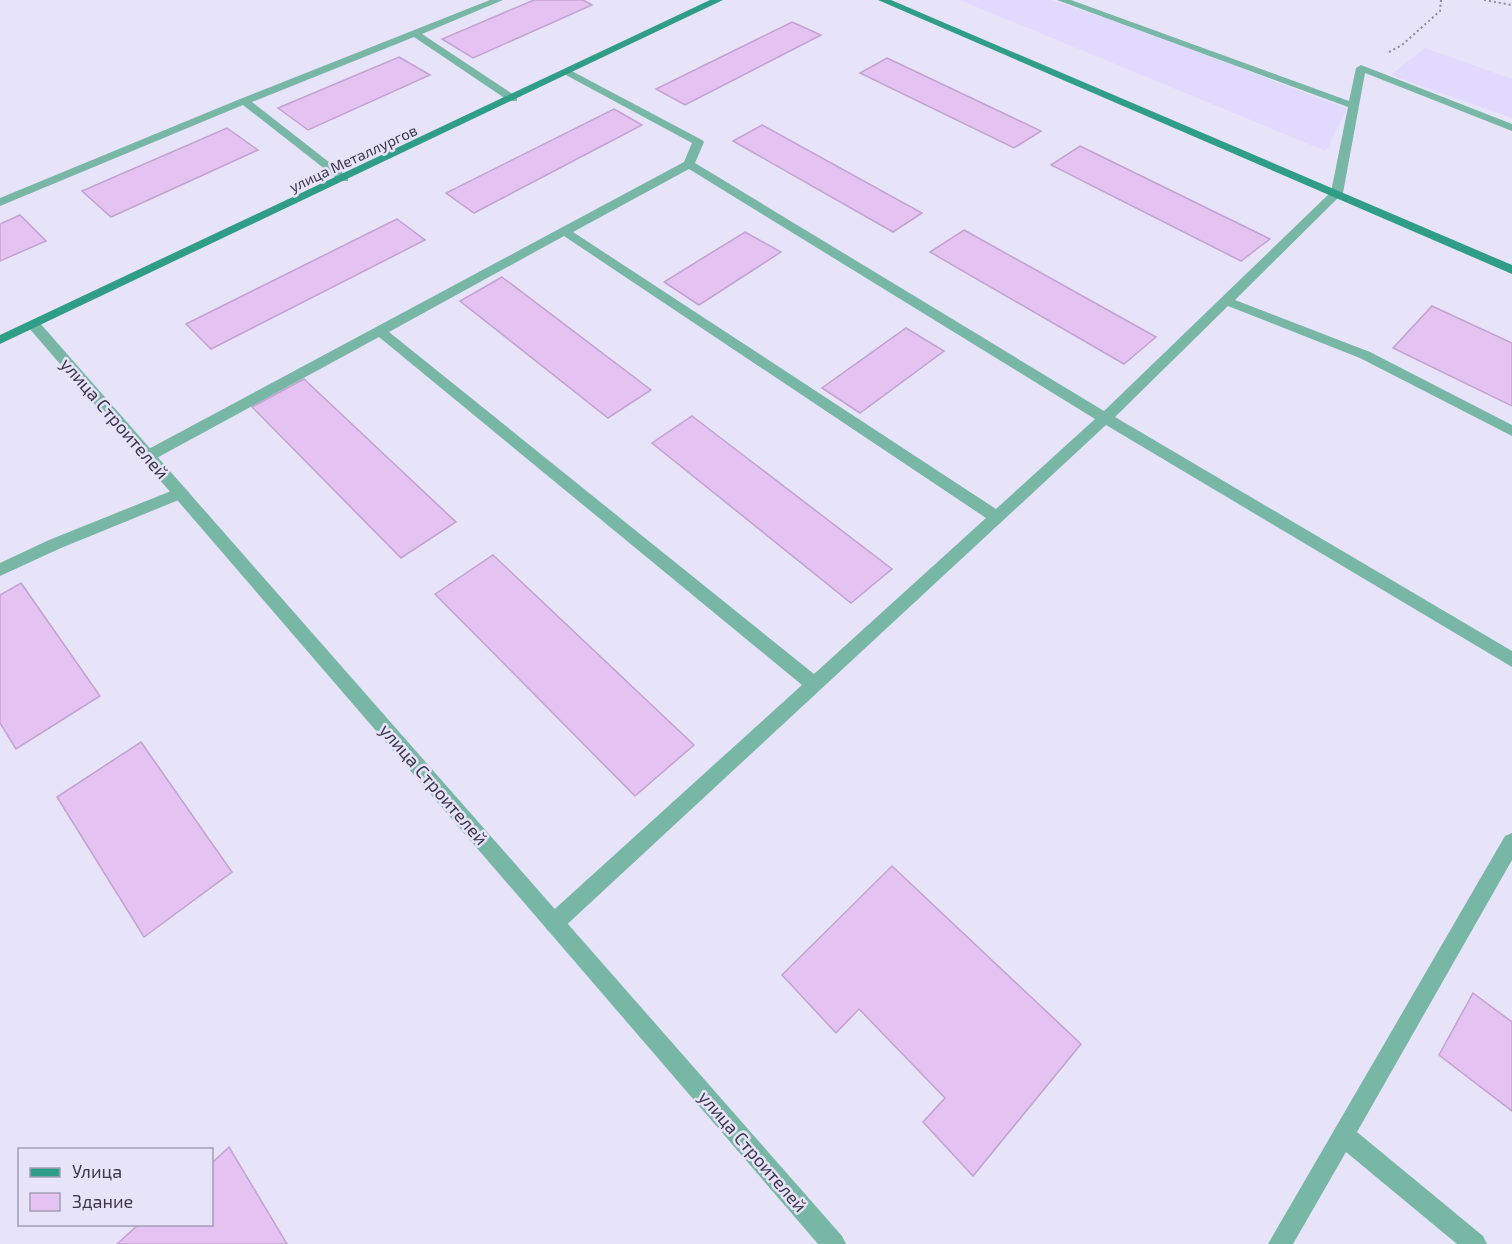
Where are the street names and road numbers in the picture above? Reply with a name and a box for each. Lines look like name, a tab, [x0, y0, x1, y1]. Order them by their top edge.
street label: улица Металлургов	[286, 120, 420, 196]
street label: улица Строителей	[56, 353, 174, 483]
street label: улица Строителей	[375, 719, 493, 849]
street label: улица Строителей	[694, 1086, 812, 1216]

